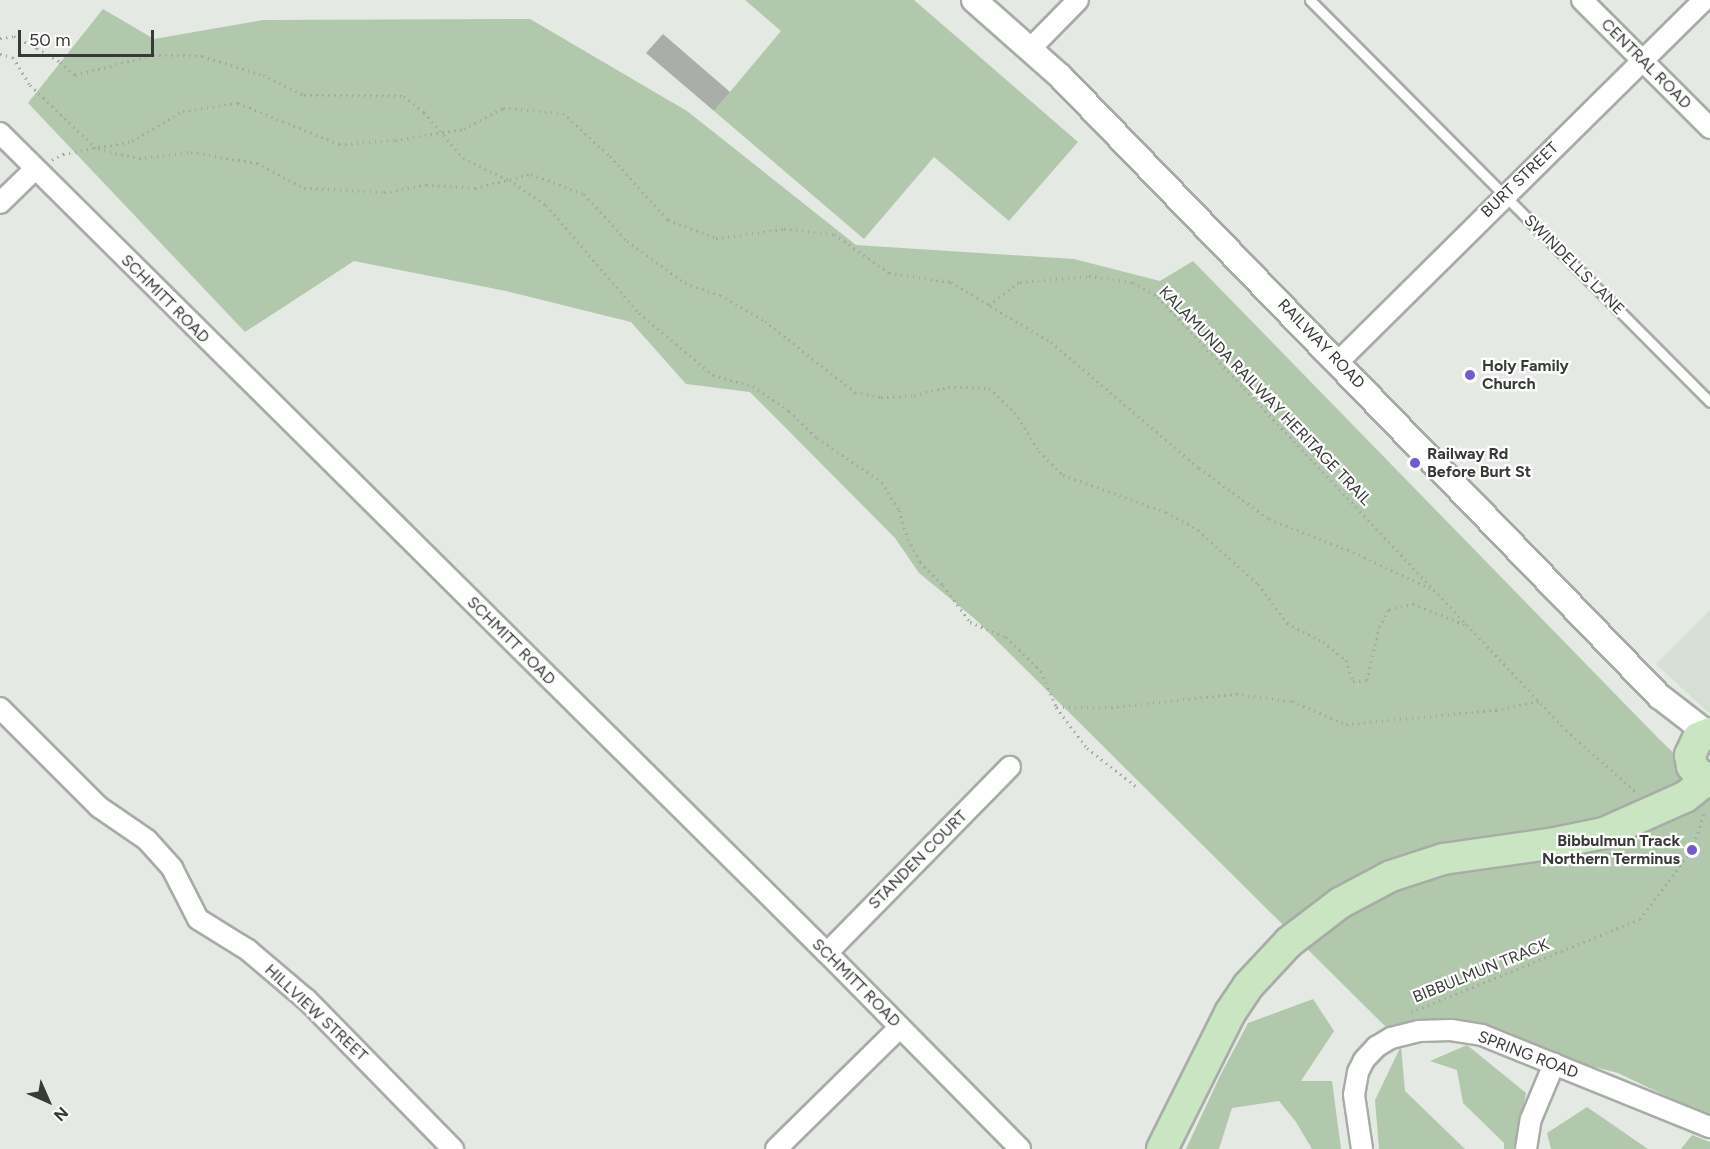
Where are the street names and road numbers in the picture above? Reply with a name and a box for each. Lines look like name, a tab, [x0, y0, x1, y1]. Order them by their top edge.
street label: CENTRAL ROAD	[1597, 15, 1695, 113]
street label: BURT STREET	[1477, 138, 1563, 222]
street label: SWINDELLS LANE	[1520, 211, 1628, 319]
street label: SCHMITT ROAD	[117, 251, 213, 347]
street label: KALAMUNDA RAILWAY HERITAGE TRAIL	[1155, 282, 1375, 510]
street label: RAILWAY ROAD	[1273, 295, 1369, 393]
street label: SCHMITT ROAD	[463, 593, 559, 689]
street label: STANDEN COURT	[865, 807, 971, 913]
street label: SCHMITT ROAD	[808, 935, 904, 1031]
street label: BIBBULMUN TRACK	[1410, 935, 1552, 1007]
street label: HILLVIEW STREET	[261, 960, 371, 1066]
street label: SPRING ROAD	[1475, 1027, 1581, 1083]

